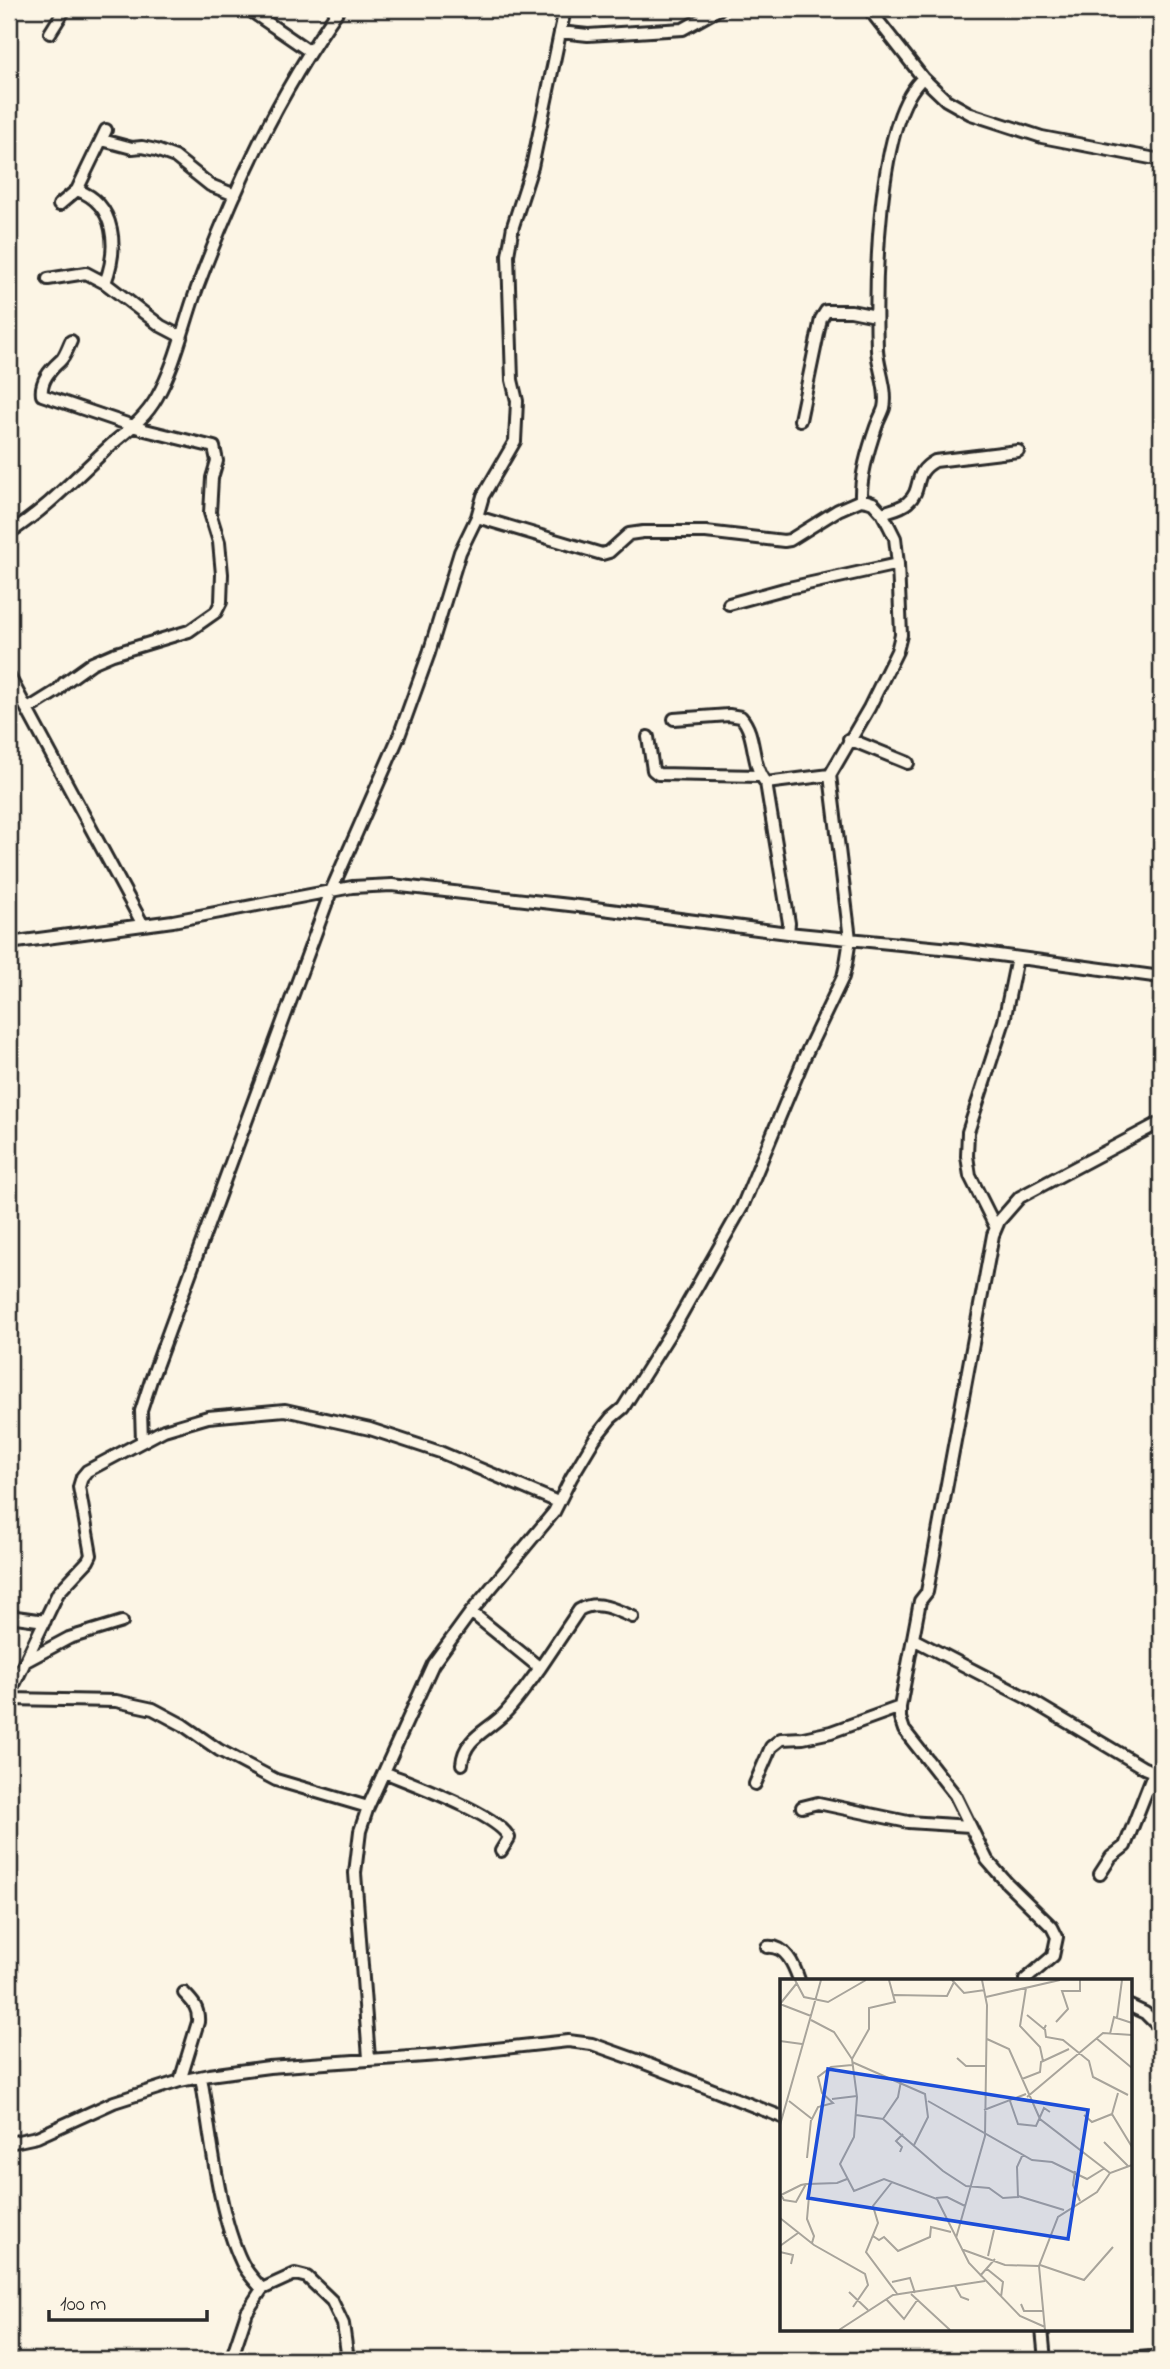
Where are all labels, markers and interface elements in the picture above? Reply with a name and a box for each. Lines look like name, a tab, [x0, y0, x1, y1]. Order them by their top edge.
inset map	[780, 1979, 1132, 2330]
scale bar	[49, 2278, 206, 2322]
text: 100 m	[60, 2290, 106, 2320]

